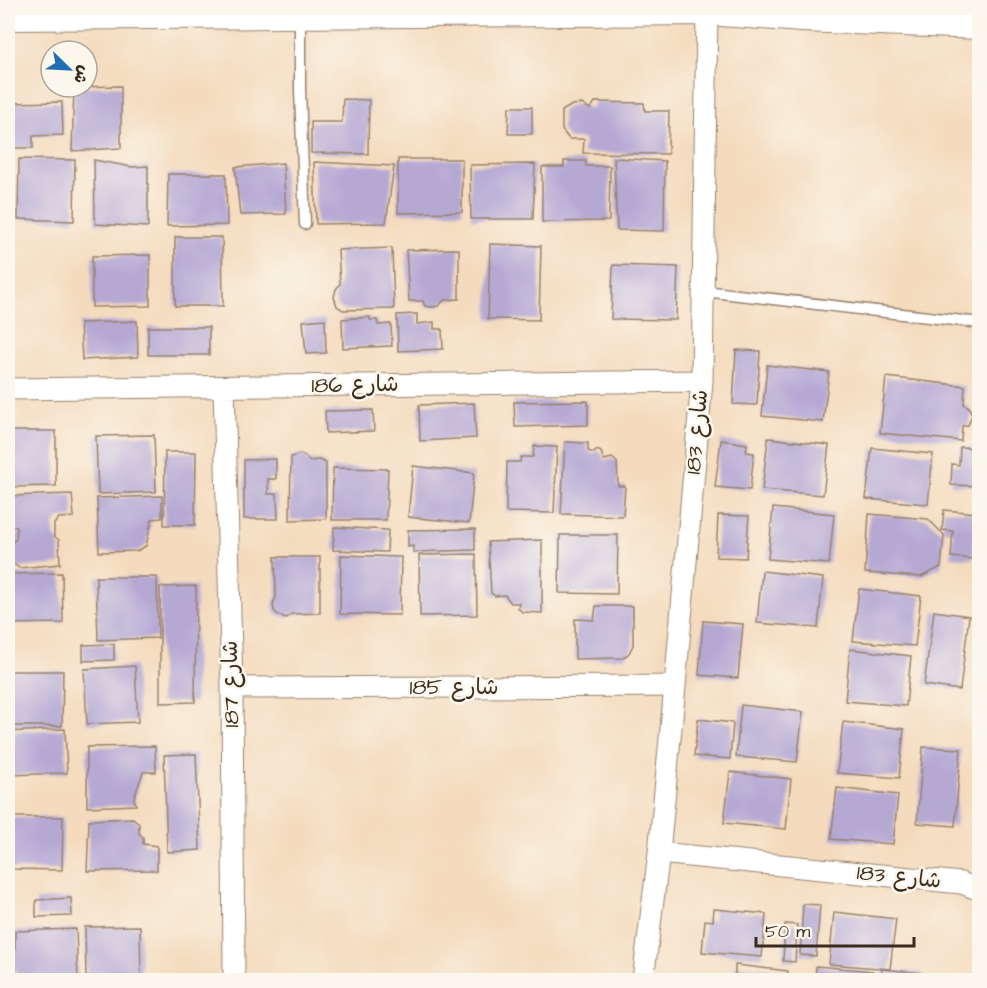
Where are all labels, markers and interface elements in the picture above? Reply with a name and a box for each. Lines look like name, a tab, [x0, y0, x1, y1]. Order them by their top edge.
north arrow	[39, 39, 99, 99]
text: ش	[68, 62, 95, 87]
street label: شارع 186	[311, 369, 399, 401]
street label: شارع 183	[678, 388, 716, 476]
street label: شارع 187	[215, 640, 247, 728]
street label: شارع 185	[409, 672, 499, 703]
street label: شارع 183	[855, 857, 943, 897]
scale bar	[756, 910, 914, 948]
text: 50 m	[765, 919, 810, 944]

